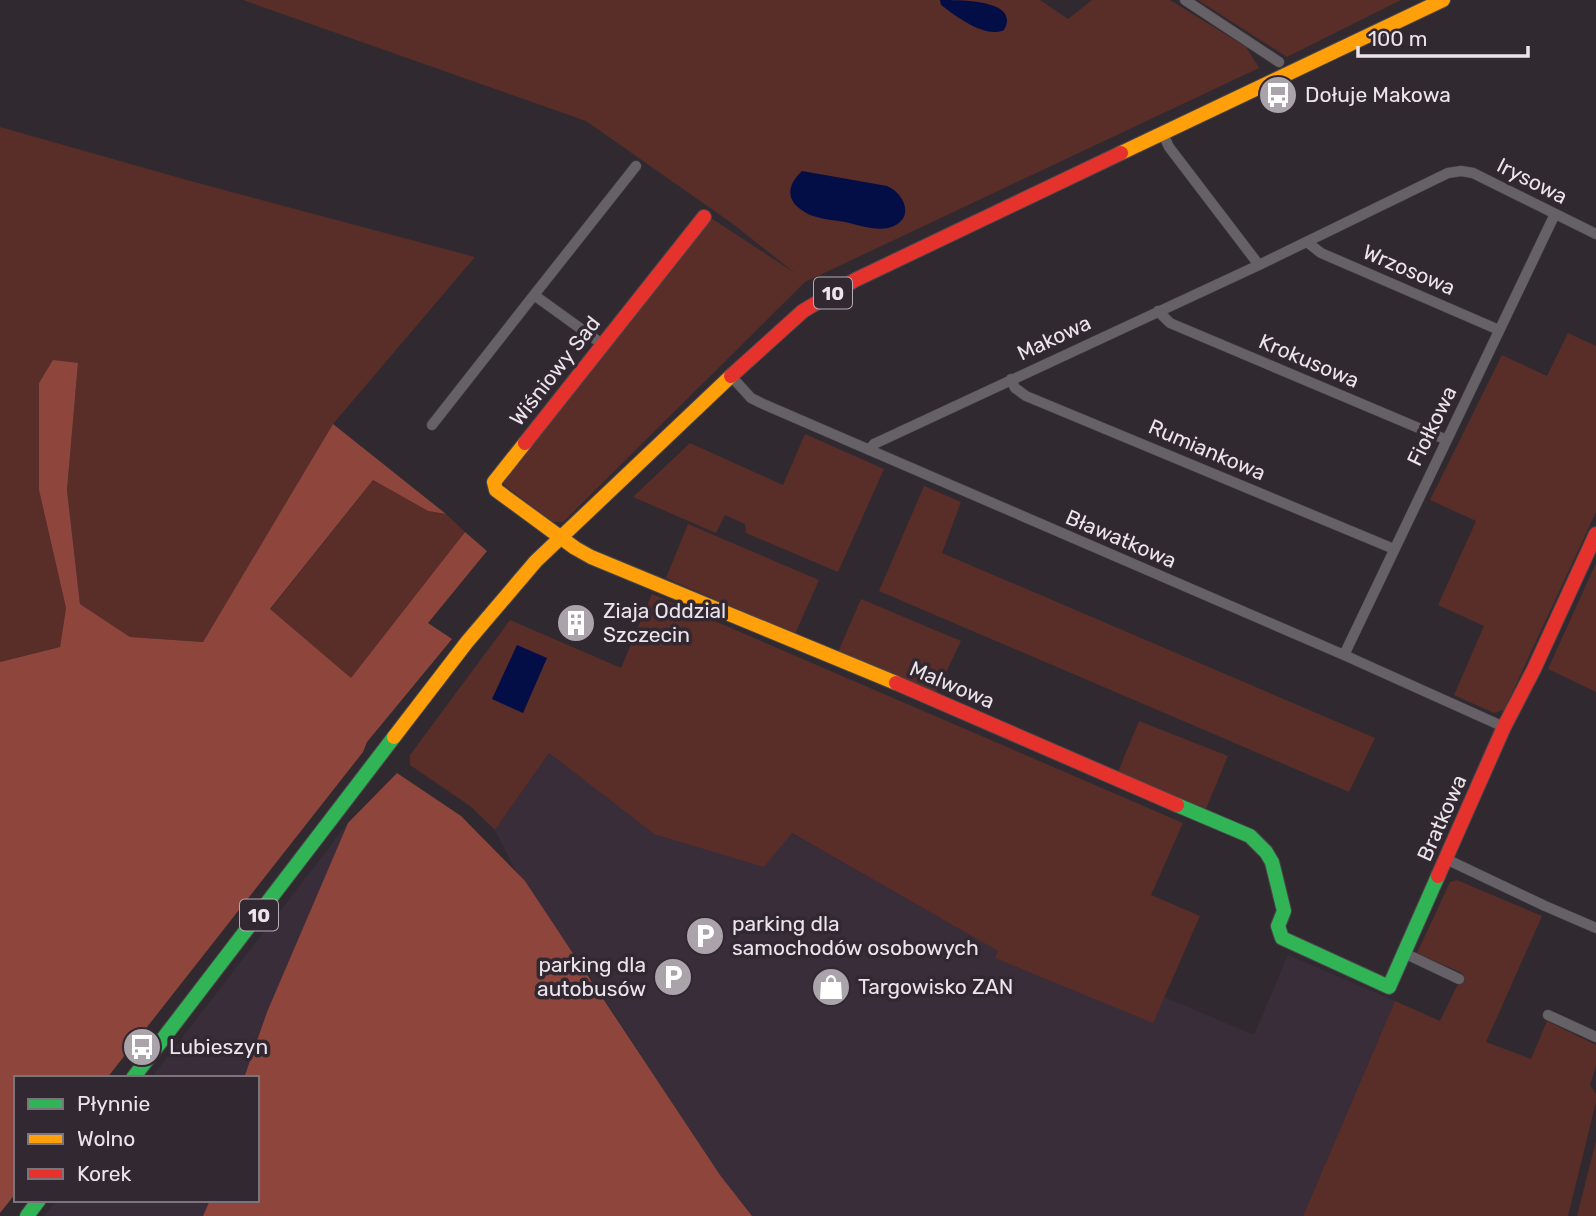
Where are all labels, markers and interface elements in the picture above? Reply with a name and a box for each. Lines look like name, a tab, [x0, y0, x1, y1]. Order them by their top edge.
scale bar	[1358, 14, 1528, 58]
text: 100 m	[1368, 26, 1427, 51]
bus stop icon: Dołuje Makowa	[1257, 74, 1299, 116]
place label: Dołuje Makowa	[1305, 82, 1451, 107]
street label: Irysowa	[1493, 152, 1572, 209]
street label: Wrzosowa	[1359, 239, 1459, 300]
road number: 10	[814, 278, 852, 308]
street label: Makowa	[1013, 310, 1095, 365]
street label: Wiśniowy Sad	[504, 311, 605, 431]
street label: Krokusowa	[1255, 328, 1363, 393]
street label: Fiołkowa	[1402, 382, 1462, 470]
street label: Rumiankowa	[1145, 414, 1269, 485]
street label: Bławatkowa	[1062, 504, 1180, 573]
place label: Ziaja Oddzial Szczecin	[603, 598, 726, 647]
building icon: Ziaja Oddzial Szczecin	[555, 602, 597, 644]
street label: Malwowa	[906, 655, 998, 714]
street label: Bratkowa	[1411, 771, 1472, 865]
road number: 10	[240, 900, 278, 931]
place label: parking dla samochodów osobowych	[732, 911, 979, 960]
parking icon: parking dla samochodów osobowych	[684, 915, 726, 957]
place label: parking dla autobusów	[537, 952, 646, 1001]
parking icon: parking dla autobusów	[652, 956, 694, 998]
shop icon: Targowisko ZAN	[810, 966, 852, 1008]
place label: Targowisko ZAN	[858, 974, 1013, 999]
bus stop icon: Lubieszyn	[121, 1026, 163, 1068]
place label: Lubieszyn	[169, 1034, 268, 1059]
legend	[14, 1076, 259, 1202]
text: Płynnie	[77, 1091, 150, 1116]
text: Wolno	[77, 1126, 135, 1151]
text: Korek	[77, 1161, 132, 1186]

